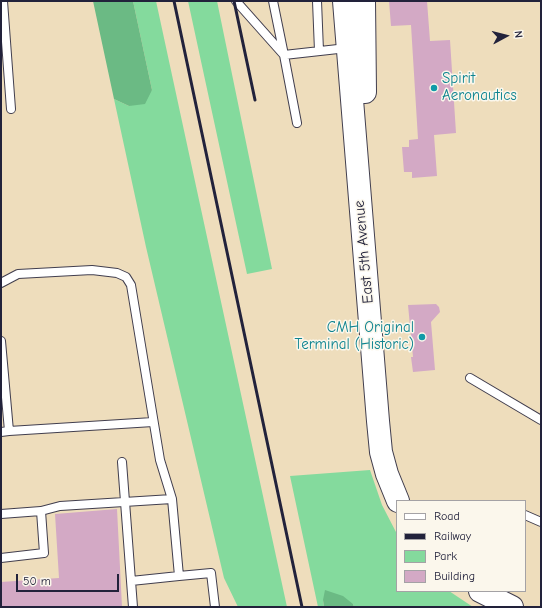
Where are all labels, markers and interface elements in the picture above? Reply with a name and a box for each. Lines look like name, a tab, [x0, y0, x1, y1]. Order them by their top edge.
north arrow	[486, 16, 526, 56]
text: N	[512, 30, 525, 39]
place label: Spirit Aeronautics	[442, 70, 517, 105]
marker: Spirit Aeronautics	[429, 83, 439, 93]
street label: East 5th Avenue	[351, 200, 377, 304]
place label: CMH Original Terminal (Historic)	[295, 319, 414, 354]
marker: CMH Original Terminal (Historic)	[417, 332, 427, 342]
legend	[396, 500, 526, 592]
text: Road	[434, 509, 460, 523]
text: Railway	[434, 529, 471, 543]
text: Park	[434, 549, 457, 563]
scale bar	[18, 566, 121, 592]
text: Building	[434, 569, 475, 583]
text: 50 m	[23, 574, 51, 588]

